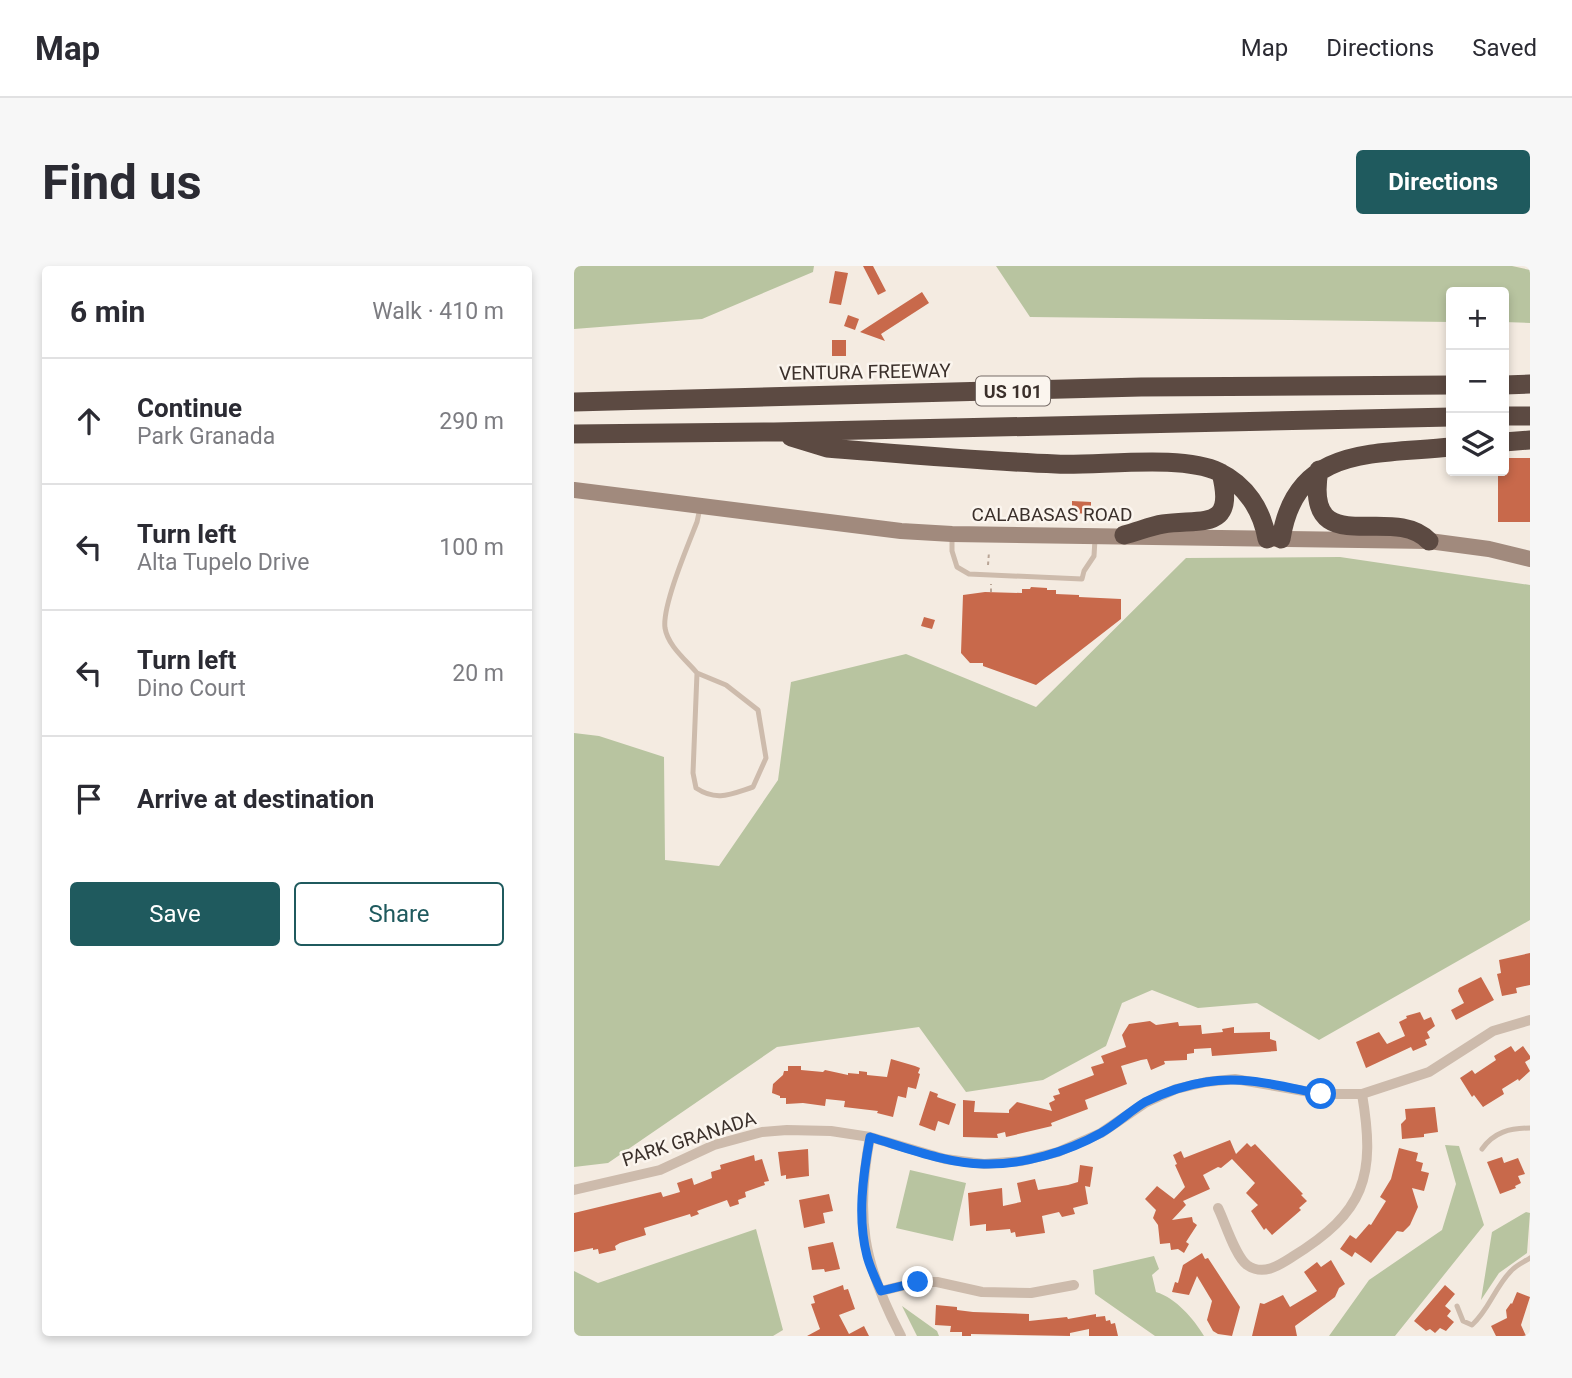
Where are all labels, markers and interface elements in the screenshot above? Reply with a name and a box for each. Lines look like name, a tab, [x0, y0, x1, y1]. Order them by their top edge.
text: Map	[35, 29, 100, 68]
text: Map	[1241, 34, 1288, 62]
text: Directions	[1326, 34, 1434, 62]
text: Saved	[1472, 34, 1537, 62]
button: Directions	[1356, 150, 1530, 214]
text: Find us	[42, 154, 202, 211]
map controls	[1446, 287, 1509, 476]
button: +	[1446, 287, 1509, 350]
text: 6 min	[70, 294, 145, 329]
text: Walk · 410 m	[372, 298, 504, 325]
button: −	[1446, 350, 1509, 413]
street label: VENTURA FREEWAY	[779, 359, 952, 385]
road number: US 101	[976, 376, 1050, 406]
text: Continue	[137, 393, 242, 423]
icon: ahead	[70, 402, 108, 440]
text: 290 m	[439, 408, 504, 435]
button: layers	[1446, 413, 1509, 476]
text: Park Granada	[137, 423, 275, 450]
street label: CALABASAS ROAD	[972, 503, 1132, 526]
text: Turn left	[137, 519, 236, 549]
icon: left	[70, 528, 108, 566]
text: 100 m	[439, 534, 504, 561]
text: Alta Tupelo Drive	[137, 549, 309, 576]
text: Turn left	[137, 645, 236, 675]
icon: left	[70, 654, 108, 692]
text: 20 m	[452, 660, 504, 687]
text: Dino Court	[137, 675, 246, 702]
icon: arrive	[70, 780, 108, 818]
text: Arrive at destination	[137, 784, 374, 814]
button: Save	[70, 882, 280, 946]
button: Share	[294, 882, 504, 946]
route start	[1305, 1078, 1336, 1109]
street label: PARK GRANADA	[619, 1106, 759, 1171]
route end	[902, 1266, 933, 1297]

